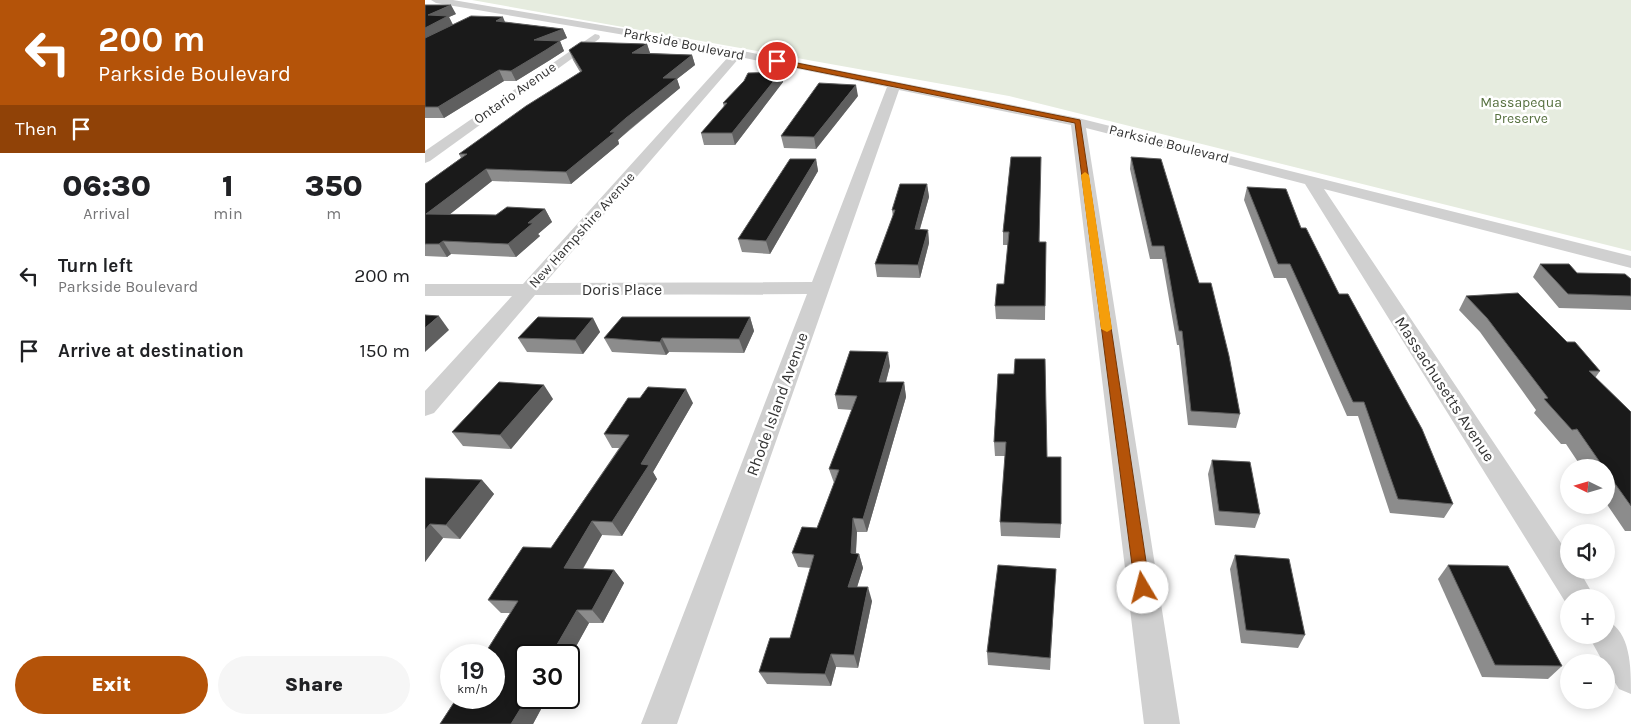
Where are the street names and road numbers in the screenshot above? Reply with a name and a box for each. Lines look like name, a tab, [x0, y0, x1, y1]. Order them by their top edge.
street label: Parkside Boulevard	[622, 24, 746, 64]
street label: Ontario Avenue	[470, 58, 560, 128]
street label: Parkside Boulevard	[1107, 121, 1231, 167]
street label: New Hampshire Avenue	[525, 168, 639, 292]
street label: Doris Place	[582, 280, 662, 299]
street label: Massachusetts Avenue	[1391, 313, 1499, 465]
street label: Rhode Island Avenue	[742, 330, 812, 478]

